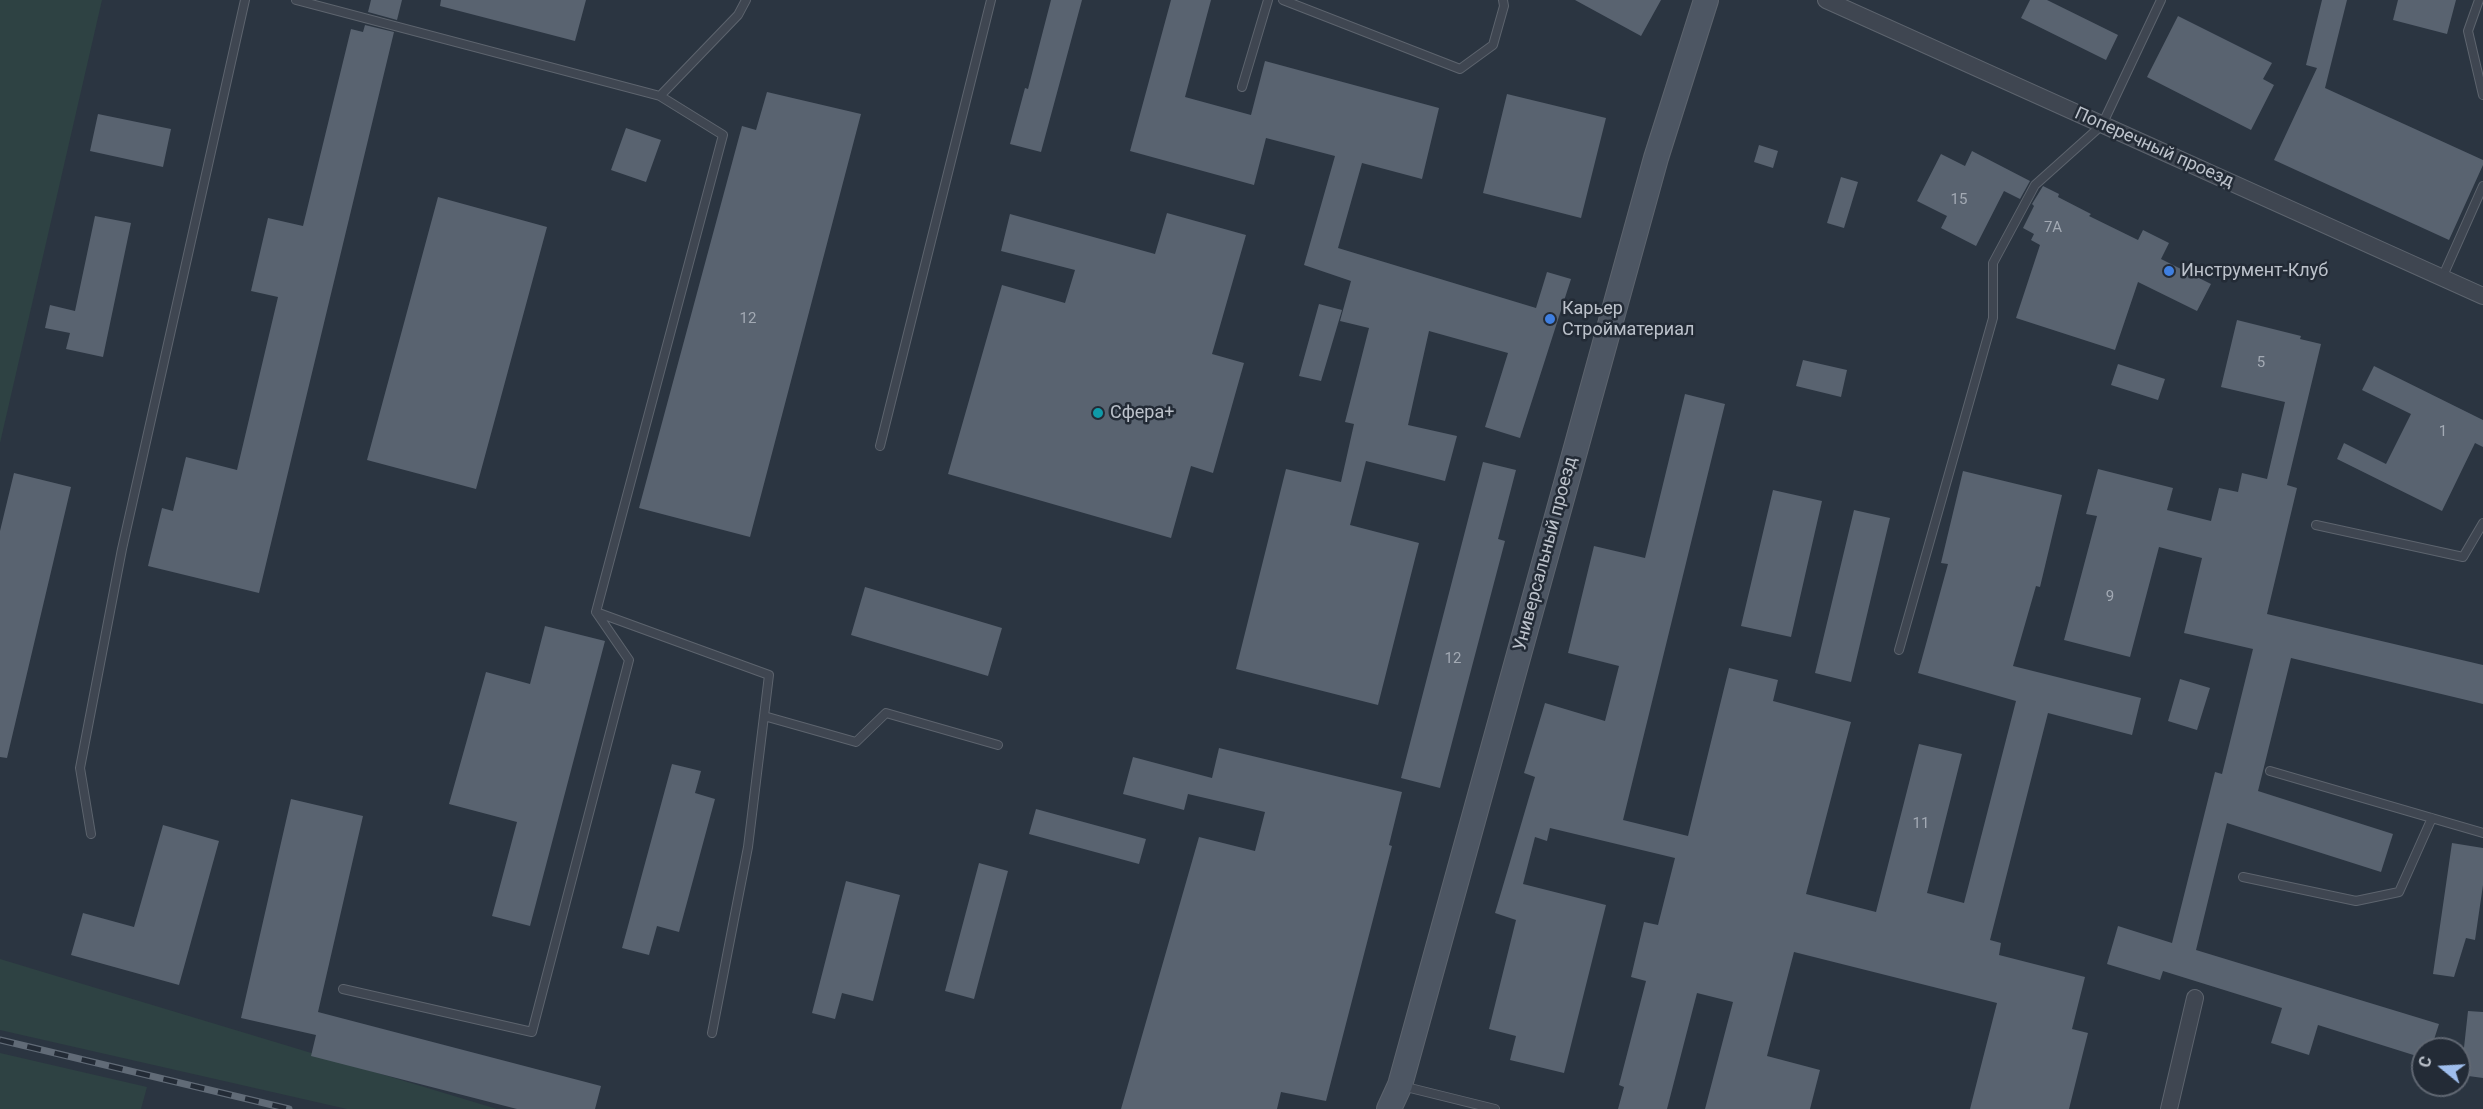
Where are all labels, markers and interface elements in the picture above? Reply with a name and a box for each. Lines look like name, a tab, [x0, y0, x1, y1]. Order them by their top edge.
street label: Поперечный проезд	[2071, 103, 2237, 193]
house number: 15	[1951, 191, 1967, 209]
house number: 7А	[2044, 219, 2062, 237]
place label: Инструмент-Клуб	[2181, 260, 2328, 282]
marker: Инструмент-Клуб	[2162, 264, 2176, 278]
place label: Карьер Стройматериал	[1562, 298, 1694, 340]
house number: 12	[740, 310, 756, 328]
marker: Карьер Стройматериал	[1543, 312, 1557, 326]
house number: 5	[2257, 354, 2265, 372]
place label: Сфера+	[1110, 402, 1174, 424]
marker: Сфера+	[1091, 406, 1105, 420]
house number: 1	[2439, 423, 2447, 441]
street label: Универсальный проезд	[1510, 455, 1582, 653]
house number: 9	[2106, 588, 2114, 606]
house number: 12	[1445, 650, 1461, 668]
house number: 11	[1913, 815, 1929, 833]
north arrow	[2411, 1037, 2471, 1097]
text: С	[2415, 1054, 2436, 1070]

